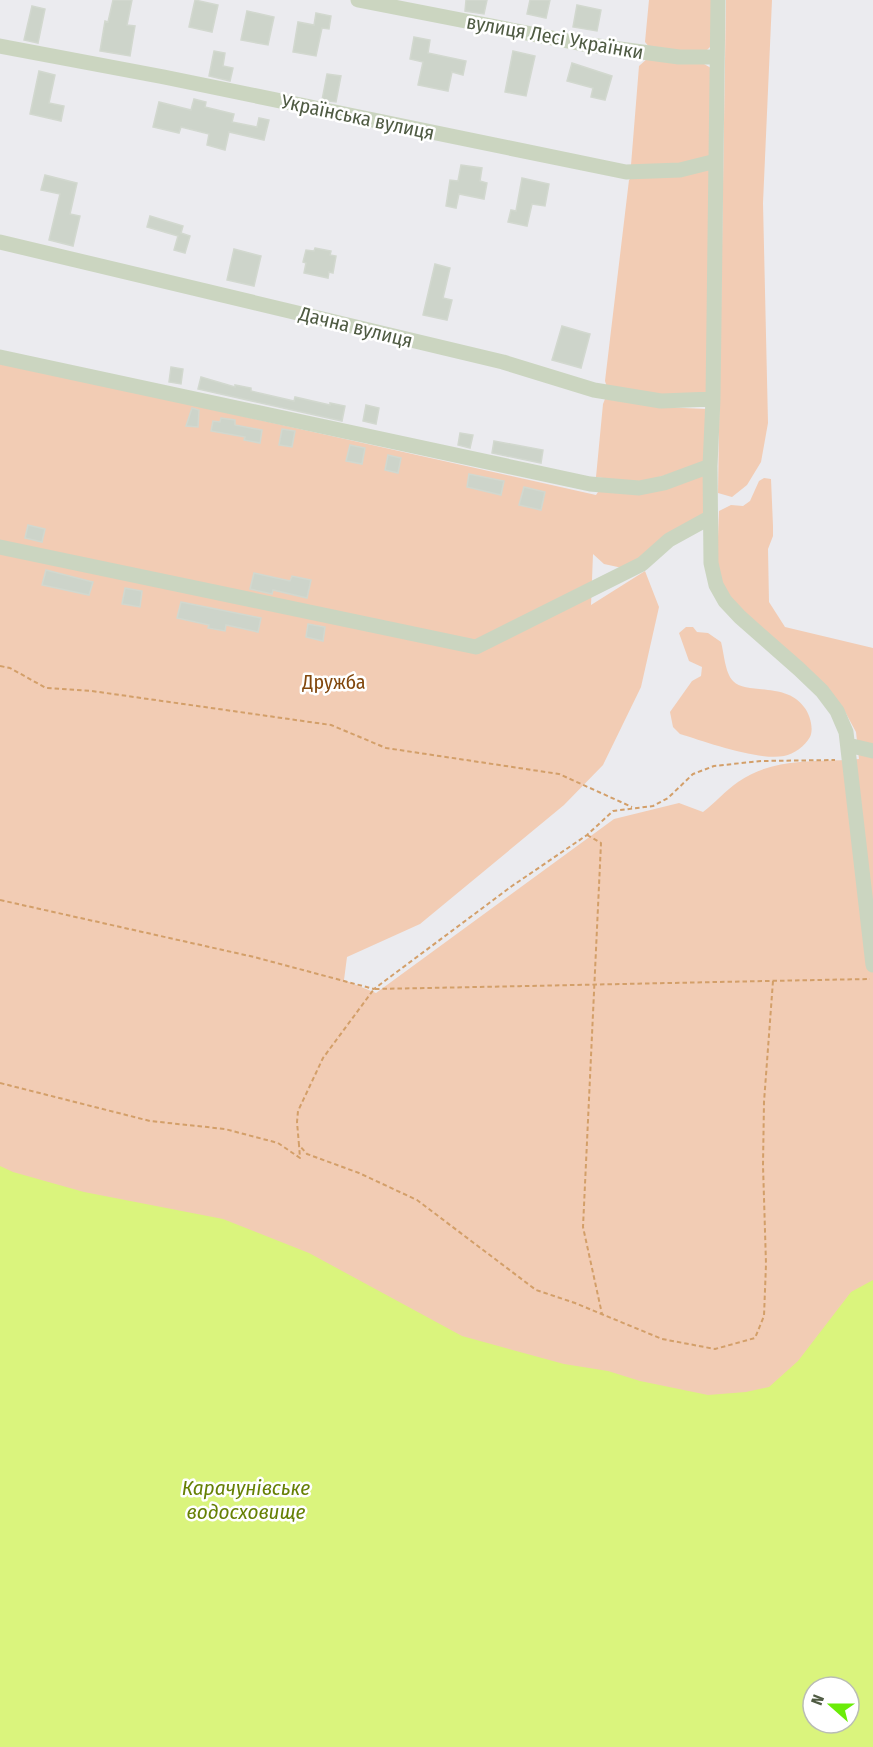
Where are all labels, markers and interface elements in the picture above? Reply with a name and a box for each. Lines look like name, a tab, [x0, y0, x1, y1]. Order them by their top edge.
street label: вулиця Лесі Українки	[465, 10, 645, 64]
street label: Українська вулиця	[278, 89, 437, 145]
street label: Дачна вулиця	[296, 301, 415, 353]
park label: Дружба	[301, 670, 366, 694]
water label: Карачунівське водосховище	[182, 1475, 310, 1525]
north arrow	[801, 1675, 861, 1735]
text: N	[807, 1692, 828, 1708]

